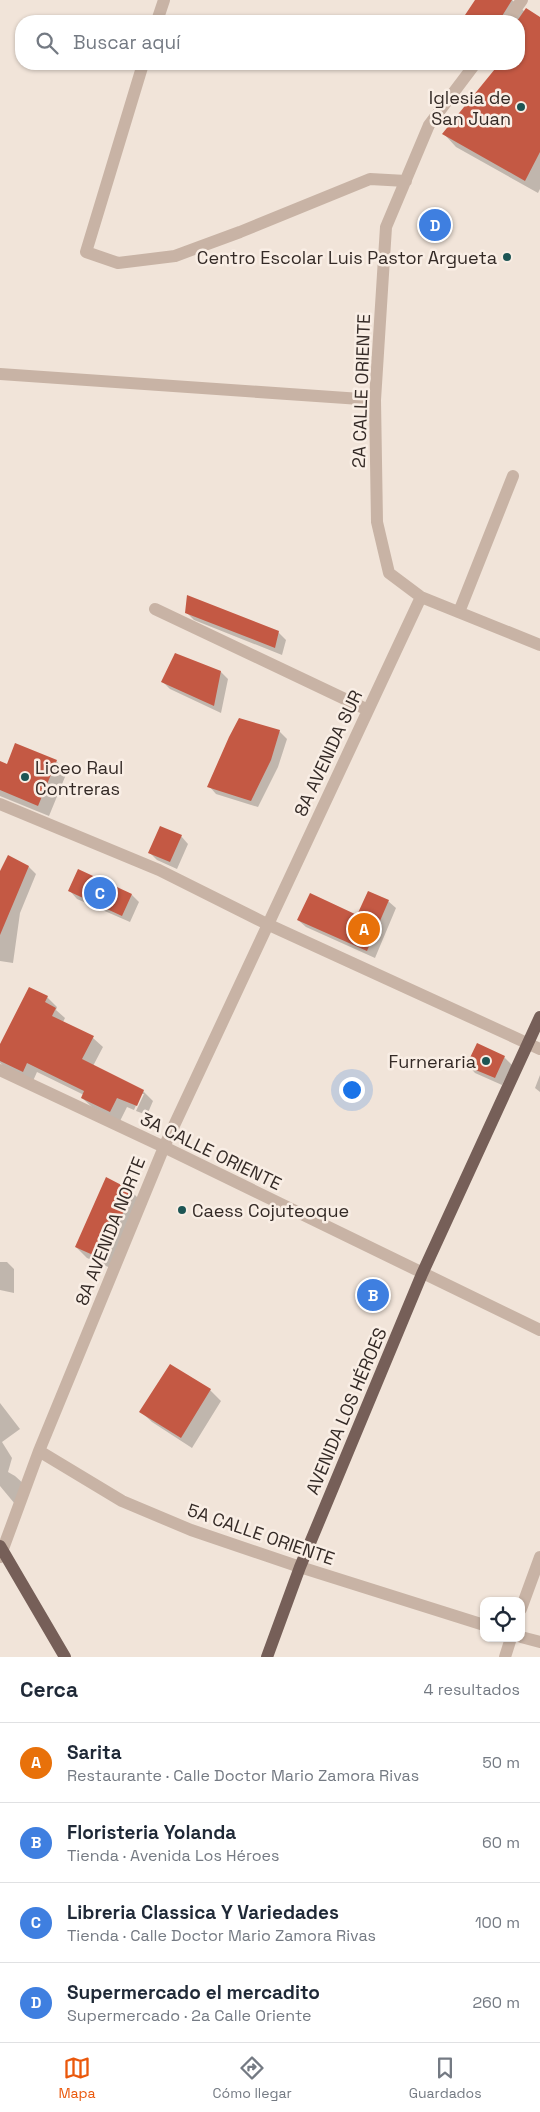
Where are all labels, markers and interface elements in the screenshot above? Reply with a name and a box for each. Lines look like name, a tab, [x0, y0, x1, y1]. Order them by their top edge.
search box	[15, 15, 525, 70]
icon: search	[33, 29, 61, 57]
text: Buscar aquí	[73, 30, 181, 55]
place label: Iglesia de San Juan	[429, 86, 511, 130]
marker: Iglesia de San Juan	[515, 101, 527, 113]
pin: D	[419, 206, 451, 244]
place label: Centro Escolar Luis Pastor Argueta	[197, 246, 497, 269]
marker: Centro Escolar Luis Pastor Argueta	[501, 251, 513, 263]
street label: 2A CALLE ORIENTE	[347, 313, 375, 469]
street label: 8A AVENIDA SUR	[289, 686, 367, 820]
place label: Liceo Raul Contreras	[35, 756, 123, 800]
marker: Liceo Raul Contreras	[19, 771, 31, 783]
pin: C	[84, 874, 116, 912]
pin: A	[348, 910, 380, 948]
place label: Furneraria	[388, 1050, 476, 1073]
marker: Furneraria	[480, 1055, 492, 1067]
your location	[339, 1077, 365, 1103]
street label: 3A CALLE ORIENTE	[137, 1107, 285, 1195]
street label: 8A AVENIDA NORTE	[70, 1153, 150, 1309]
place label: Caess Cojuteoque	[192, 1199, 349, 1222]
marker: Caess Cojuteoque	[176, 1204, 188, 1216]
pin: B	[357, 1276, 389, 1314]
street label: AVENIDA LOS HÉROES	[300, 1324, 392, 1498]
street label: 5A CALLE ORIENTE	[184, 1498, 338, 1570]
map controls	[480, 1597, 525, 1642]
button: locate	[480, 1597, 525, 1642]
text: Cerca	[20, 1676, 78, 1703]
text: 4 resultados	[424, 1679, 520, 1700]
text: Sarita	[67, 1740, 122, 1765]
text: A	[31, 1752, 41, 1773]
text: 50 m	[482, 1752, 520, 1773]
text: Restaurante · Calle Doctor Mario Zamora Rivas	[67, 1765, 419, 1786]
text: Floristeria Yolanda	[67, 1820, 236, 1845]
text: B	[31, 1832, 41, 1853]
text: 60 m	[482, 1832, 520, 1853]
text: Tienda · Avenida Los Héroes	[67, 1845, 280, 1866]
text: Libreria Classica Y Variedades	[67, 1900, 339, 1925]
text: C	[31, 1912, 41, 1933]
text: 100 m	[475, 1912, 520, 1933]
text: Tienda · Calle Doctor Mario Zamora Rivas	[67, 1925, 376, 1946]
text: Supermercado el mercadito	[67, 1980, 320, 2005]
text: D	[31, 1992, 41, 2013]
text: 260 m	[472, 1992, 520, 2013]
text: Supermercado · 2a Calle Oriente	[67, 2005, 311, 2026]
tab: Mapa	[58, 2054, 96, 2102]
tab: Cómo llegar	[213, 2054, 292, 2102]
tab: Guardados	[409, 2054, 482, 2102]

